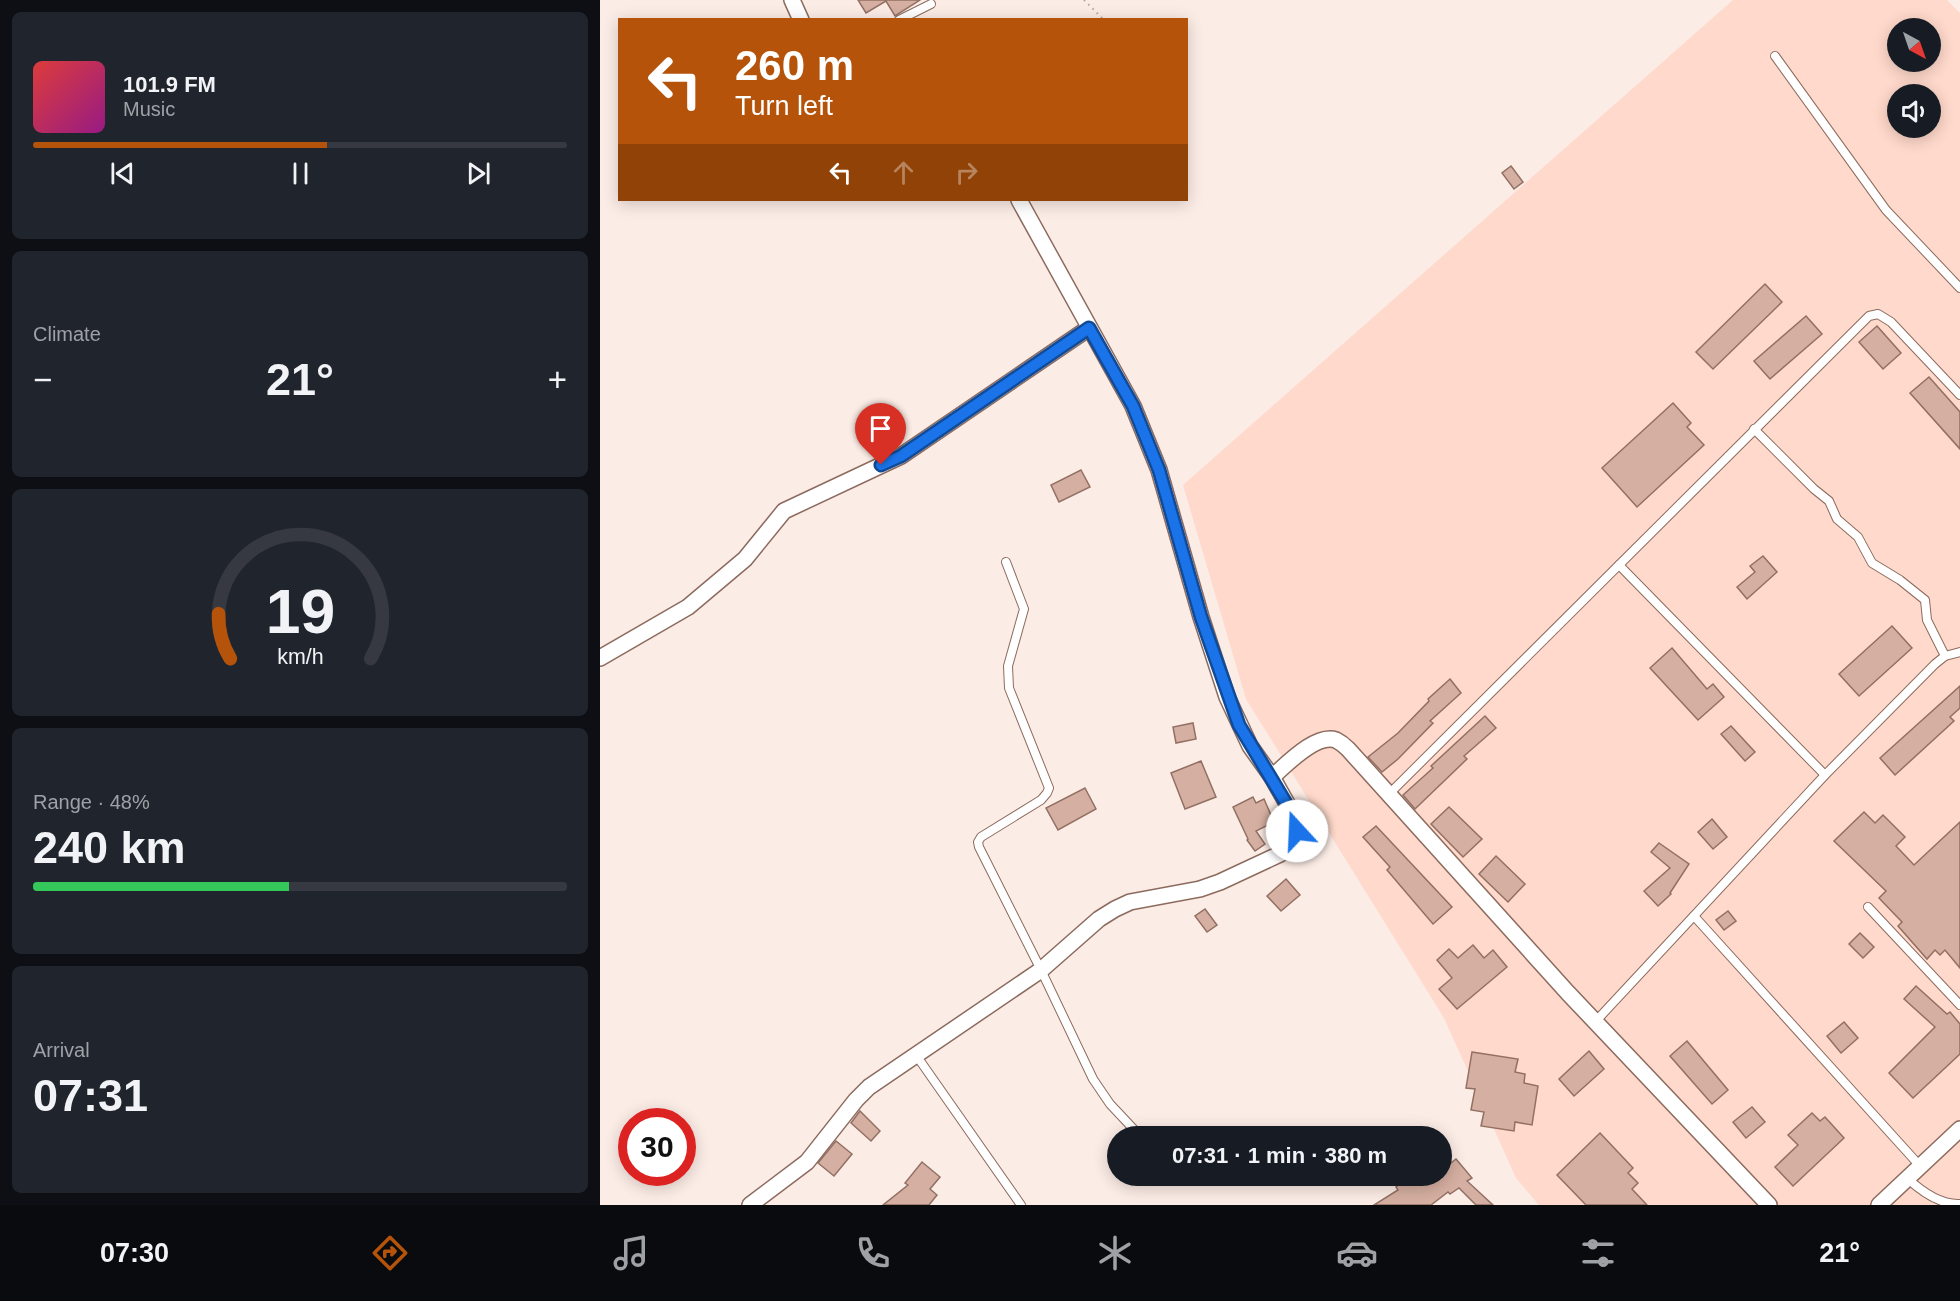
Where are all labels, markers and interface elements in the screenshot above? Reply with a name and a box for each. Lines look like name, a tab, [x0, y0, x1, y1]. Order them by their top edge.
north arrow	[1887, 18, 1941, 72]
map controls	[1887, 18, 1941, 138]
icon: left	[636, 42, 714, 120]
text: 260 m	[735, 42, 854, 89]
text: 101.9 FM	[123, 72, 216, 97]
button: sound	[1887, 84, 1941, 138]
text: Turn left	[735, 91, 833, 121]
text: Music	[123, 98, 175, 120]
icon: left	[824, 156, 857, 189]
icon: ahead	[887, 156, 920, 189]
icon: right	[950, 156, 983, 189]
icon: previous	[106, 157, 139, 190]
icon: pause	[284, 157, 317, 190]
icon: next	[462, 157, 495, 190]
text: Climate	[33, 323, 101, 345]
text: 21°	[266, 354, 334, 405]
text: −	[33, 361, 52, 398]
text: +	[548, 361, 567, 398]
pin	[855, 403, 906, 465]
icon: arrive	[864, 412, 897, 445]
text: 19	[265, 578, 335, 647]
text: km/h	[277, 646, 323, 670]
text: Range · 48%	[33, 791, 150, 813]
position arrow	[1265, 799, 1329, 863]
text: 240 km	[33, 822, 186, 873]
text: Arrival	[33, 1039, 90, 1061]
text: 07:31	[33, 1070, 148, 1121]
speed limit sign: 30	[618, 1108, 696, 1186]
text: 07:31 · 1 min · 380 m	[1172, 1143, 1387, 1168]
icon: directions	[369, 1232, 411, 1274]
icon: music	[610, 1232, 652, 1274]
icon: phone	[852, 1232, 894, 1274]
icon: climate	[1094, 1232, 1136, 1274]
icon: car	[1336, 1232, 1378, 1274]
icon: filters	[1577, 1232, 1619, 1274]
text: 07:30	[100, 1238, 169, 1268]
text: 21°	[1819, 1238, 1860, 1268]

